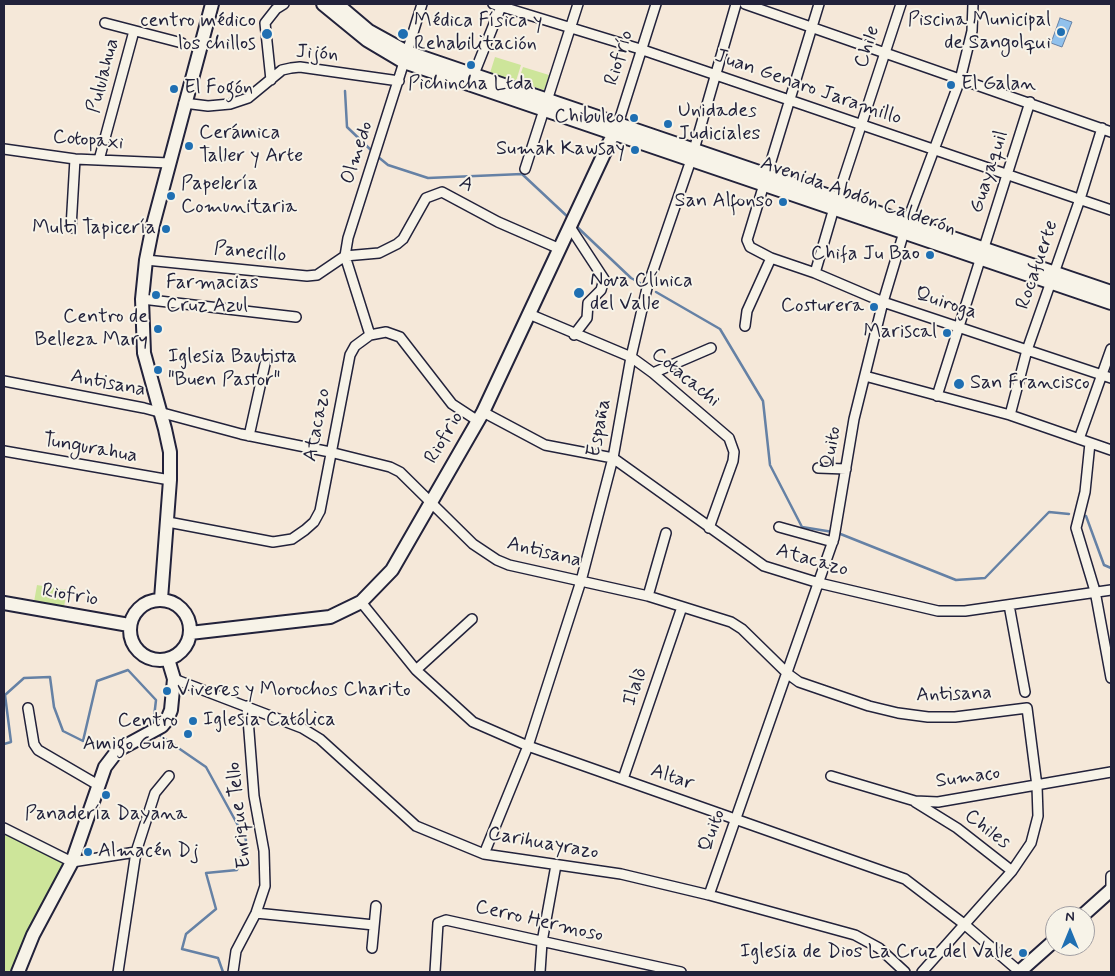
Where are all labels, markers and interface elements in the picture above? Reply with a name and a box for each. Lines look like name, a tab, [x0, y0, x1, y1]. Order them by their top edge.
place label: Piscina Municipal de Sangolqui	[908, 9, 1051, 56]
place label: centro médico los chillos	[140, 10, 256, 57]
place label: Médica Física y Rehabilitación	[414, 10, 542, 57]
street label: Chile	[850, 23, 886, 71]
marker: Piscina Municipal de Sangolqui	[1055, 26, 1067, 38]
marker: centro médico los chillos	[260, 27, 274, 41]
marker: Médica Física y Rehabilitación	[396, 27, 410, 41]
street label: Riofrío	[600, 27, 640, 89]
street label: Pululahua	[83, 36, 125, 116]
street label: Jijón	[295, 41, 339, 67]
street label: Juan Genaro Jaramillo	[712, 45, 904, 131]
marker: Pichincha Ltda	[465, 59, 477, 71]
place label: Pichincha Ltda	[408, 73, 534, 97]
place label: El Galan	[961, 73, 1036, 97]
place label: El Fogón	[184, 77, 253, 101]
marker: El Galan	[945, 79, 957, 91]
marker: El Fogón	[168, 83, 180, 95]
place label: Unidades Judiciales	[678, 100, 760, 147]
place label: Chibuleo	[554, 106, 624, 130]
marker: Chibuleo	[628, 112, 640, 124]
marker: Unidades Judiciales	[662, 118, 674, 130]
street label: Olmedo	[337, 119, 379, 187]
place label: Cerámica Taller y Arte	[199, 122, 303, 169]
street label: Cotopaxi	[52, 126, 124, 156]
street label: Guayaquil	[965, 128, 1015, 216]
place label: Sumak Kawsay	[496, 138, 625, 162]
marker: Cerámica Taller y Arte	[183, 140, 195, 152]
marker: Sumak Kawsay	[629, 144, 641, 156]
street label: Avenida Abdón Calderón	[757, 152, 959, 242]
street label: A	[455, 171, 477, 199]
place label: Papelería Comunitaria	[181, 173, 297, 220]
marker: Papelería Comunitaria	[165, 190, 177, 202]
place label: San Alfonso	[675, 190, 773, 214]
marker: San Alfonso	[777, 196, 789, 208]
place label: Multi Tapicería	[32, 217, 156, 241]
street label: Rocafuerte	[1012, 217, 1064, 313]
marker: Multi Tapicería	[160, 223, 172, 235]
street label: Panecillo	[213, 237, 287, 269]
place label: Chifa Ju Bao	[811, 243, 920, 267]
marker: Chifa Ju Bao	[924, 249, 936, 261]
place label: Nova Clínica del Valle	[590, 270, 693, 317]
place label: Farmacias Cruz Azul	[166, 272, 259, 319]
street label: Quiroga	[912, 283, 980, 325]
marker: Nova Clínica del Valle	[572, 286, 586, 300]
marker: Farmacias Cruz Azul	[150, 289, 162, 301]
place label: Costurera	[781, 295, 864, 319]
marker: Costurera	[868, 301, 880, 313]
place label: Centro de Belleza Mary	[34, 306, 148, 353]
place label: Mariscal	[864, 321, 937, 345]
marker: Centro de Belleza Mary	[152, 323, 164, 335]
marker: Mariscal	[941, 327, 953, 339]
street label: Cotacachi	[645, 343, 725, 413]
place label: Iglesia Bautista "Buen Pastor"	[168, 346, 297, 393]
marker: Iglesia Bautista "Buen Pastor"	[152, 364, 164, 376]
street label: Antisana	[69, 365, 147, 403]
place label: San Francisco	[970, 372, 1090, 396]
marker: San Francisco	[952, 377, 966, 391]
street label: Atacazo	[299, 386, 337, 464]
street label: España	[583, 397, 617, 459]
street label: Riofrìo	[420, 408, 470, 468]
street label: Quito	[816, 425, 848, 471]
street label: Tungurahua	[41, 429, 139, 469]
street label: Antisana	[504, 532, 584, 574]
street label: Atacazo	[773, 539, 851, 583]
street label: Riofrìo	[40, 579, 100, 613]
street label: Ilalò	[618, 665, 654, 709]
place label: Viveres y Morochos Charito	[177, 679, 411, 703]
street label: Antisana	[916, 682, 992, 708]
marker: Viveres y Morochos Charito	[161, 685, 173, 697]
place label: Iglesia Católica	[203, 709, 335, 733]
place label: Centro Amigo Guia	[83, 710, 178, 757]
marker: Iglesia Católica	[187, 715, 199, 727]
marker: Centro Amigo Guia	[182, 728, 194, 740]
street label: Altar	[647, 759, 697, 797]
street label: Enrique Tello	[222, 760, 258, 870]
street label: Sumaco	[934, 762, 1002, 794]
marker: Panadería Dayana	[100, 789, 112, 801]
place label: Panadería Dayana	[25, 803, 187, 827]
street label: Chiles	[959, 805, 1015, 855]
street label: Quito	[694, 807, 732, 855]
street label: Carihuayrazo	[486, 822, 600, 866]
place label: Almacén Dj	[98, 840, 199, 864]
marker: Almacén Dj	[82, 846, 94, 858]
street label: Cerro Hermoso	[473, 896, 605, 948]
north arrow	[1045, 906, 1095, 956]
text: N	[1065, 908, 1075, 926]
place label: Iglesia de Dios La Cruz del Valle	[740, 941, 1013, 965]
marker: Iglesia de Dios La Cruz del Valle	[1017, 947, 1029, 959]

